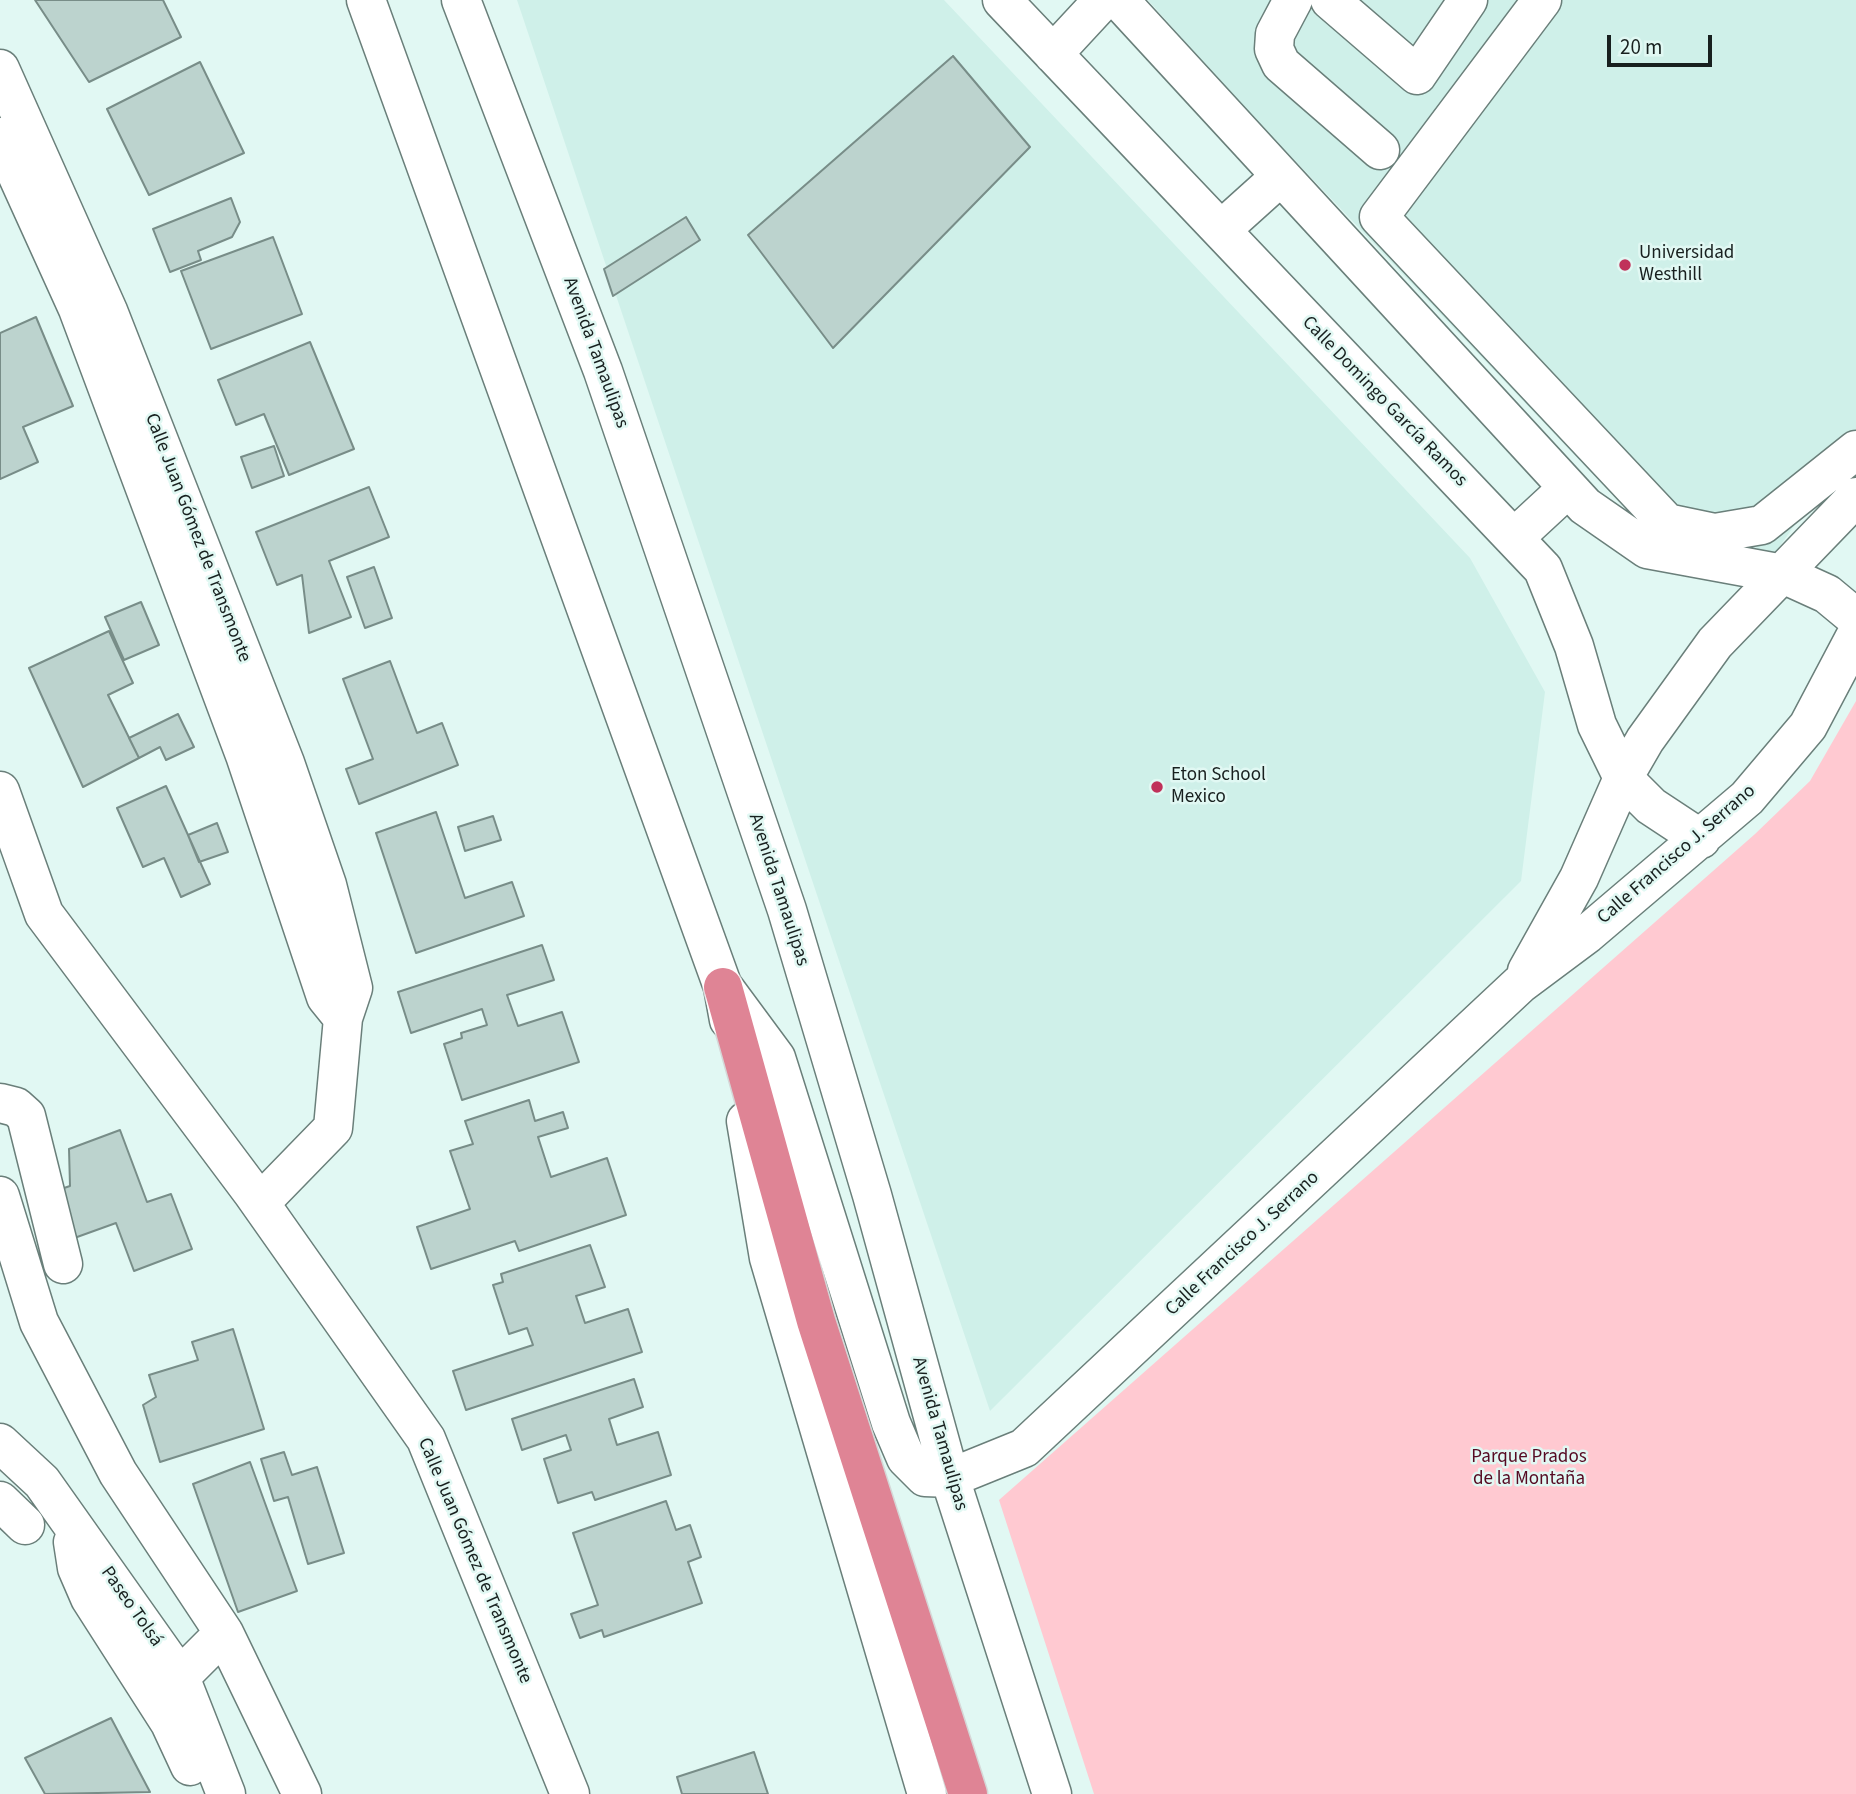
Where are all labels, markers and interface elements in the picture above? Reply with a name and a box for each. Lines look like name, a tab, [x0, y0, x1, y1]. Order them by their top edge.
scale bar	[1611, 21, 1716, 65]
text: 20 m	[1620, 32, 1662, 62]
place label: Universidad Westhill	[1639, 243, 1734, 287]
marker: Universidad Westhill	[1617, 257, 1633, 273]
street label: Avenida Tamaulipas	[557, 275, 633, 431]
street label: Calle Domingo García Ramos	[1297, 312, 1471, 492]
street label: Calle Juan Gómez de Transmonte	[139, 410, 255, 666]
place label: Eton School Mexico	[1171, 765, 1266, 809]
marker: Eton School Mexico	[1149, 779, 1165, 795]
street label: Calle Francisco J. Serrano	[1593, 780, 1761, 930]
street label: Avenida Tamaulipas	[743, 811, 813, 969]
street label: Calle Francisco J. Serrano	[1161, 1167, 1325, 1321]
street label: Avenida Tamaulipas	[906, 1355, 972, 1513]
street label: Calle Juan Gómez de Transmonte	[412, 1435, 536, 1687]
park label: Parque Prados de la Montaña	[1471, 1447, 1587, 1491]
street label: Paseo Tolsá	[95, 1563, 167, 1651]

